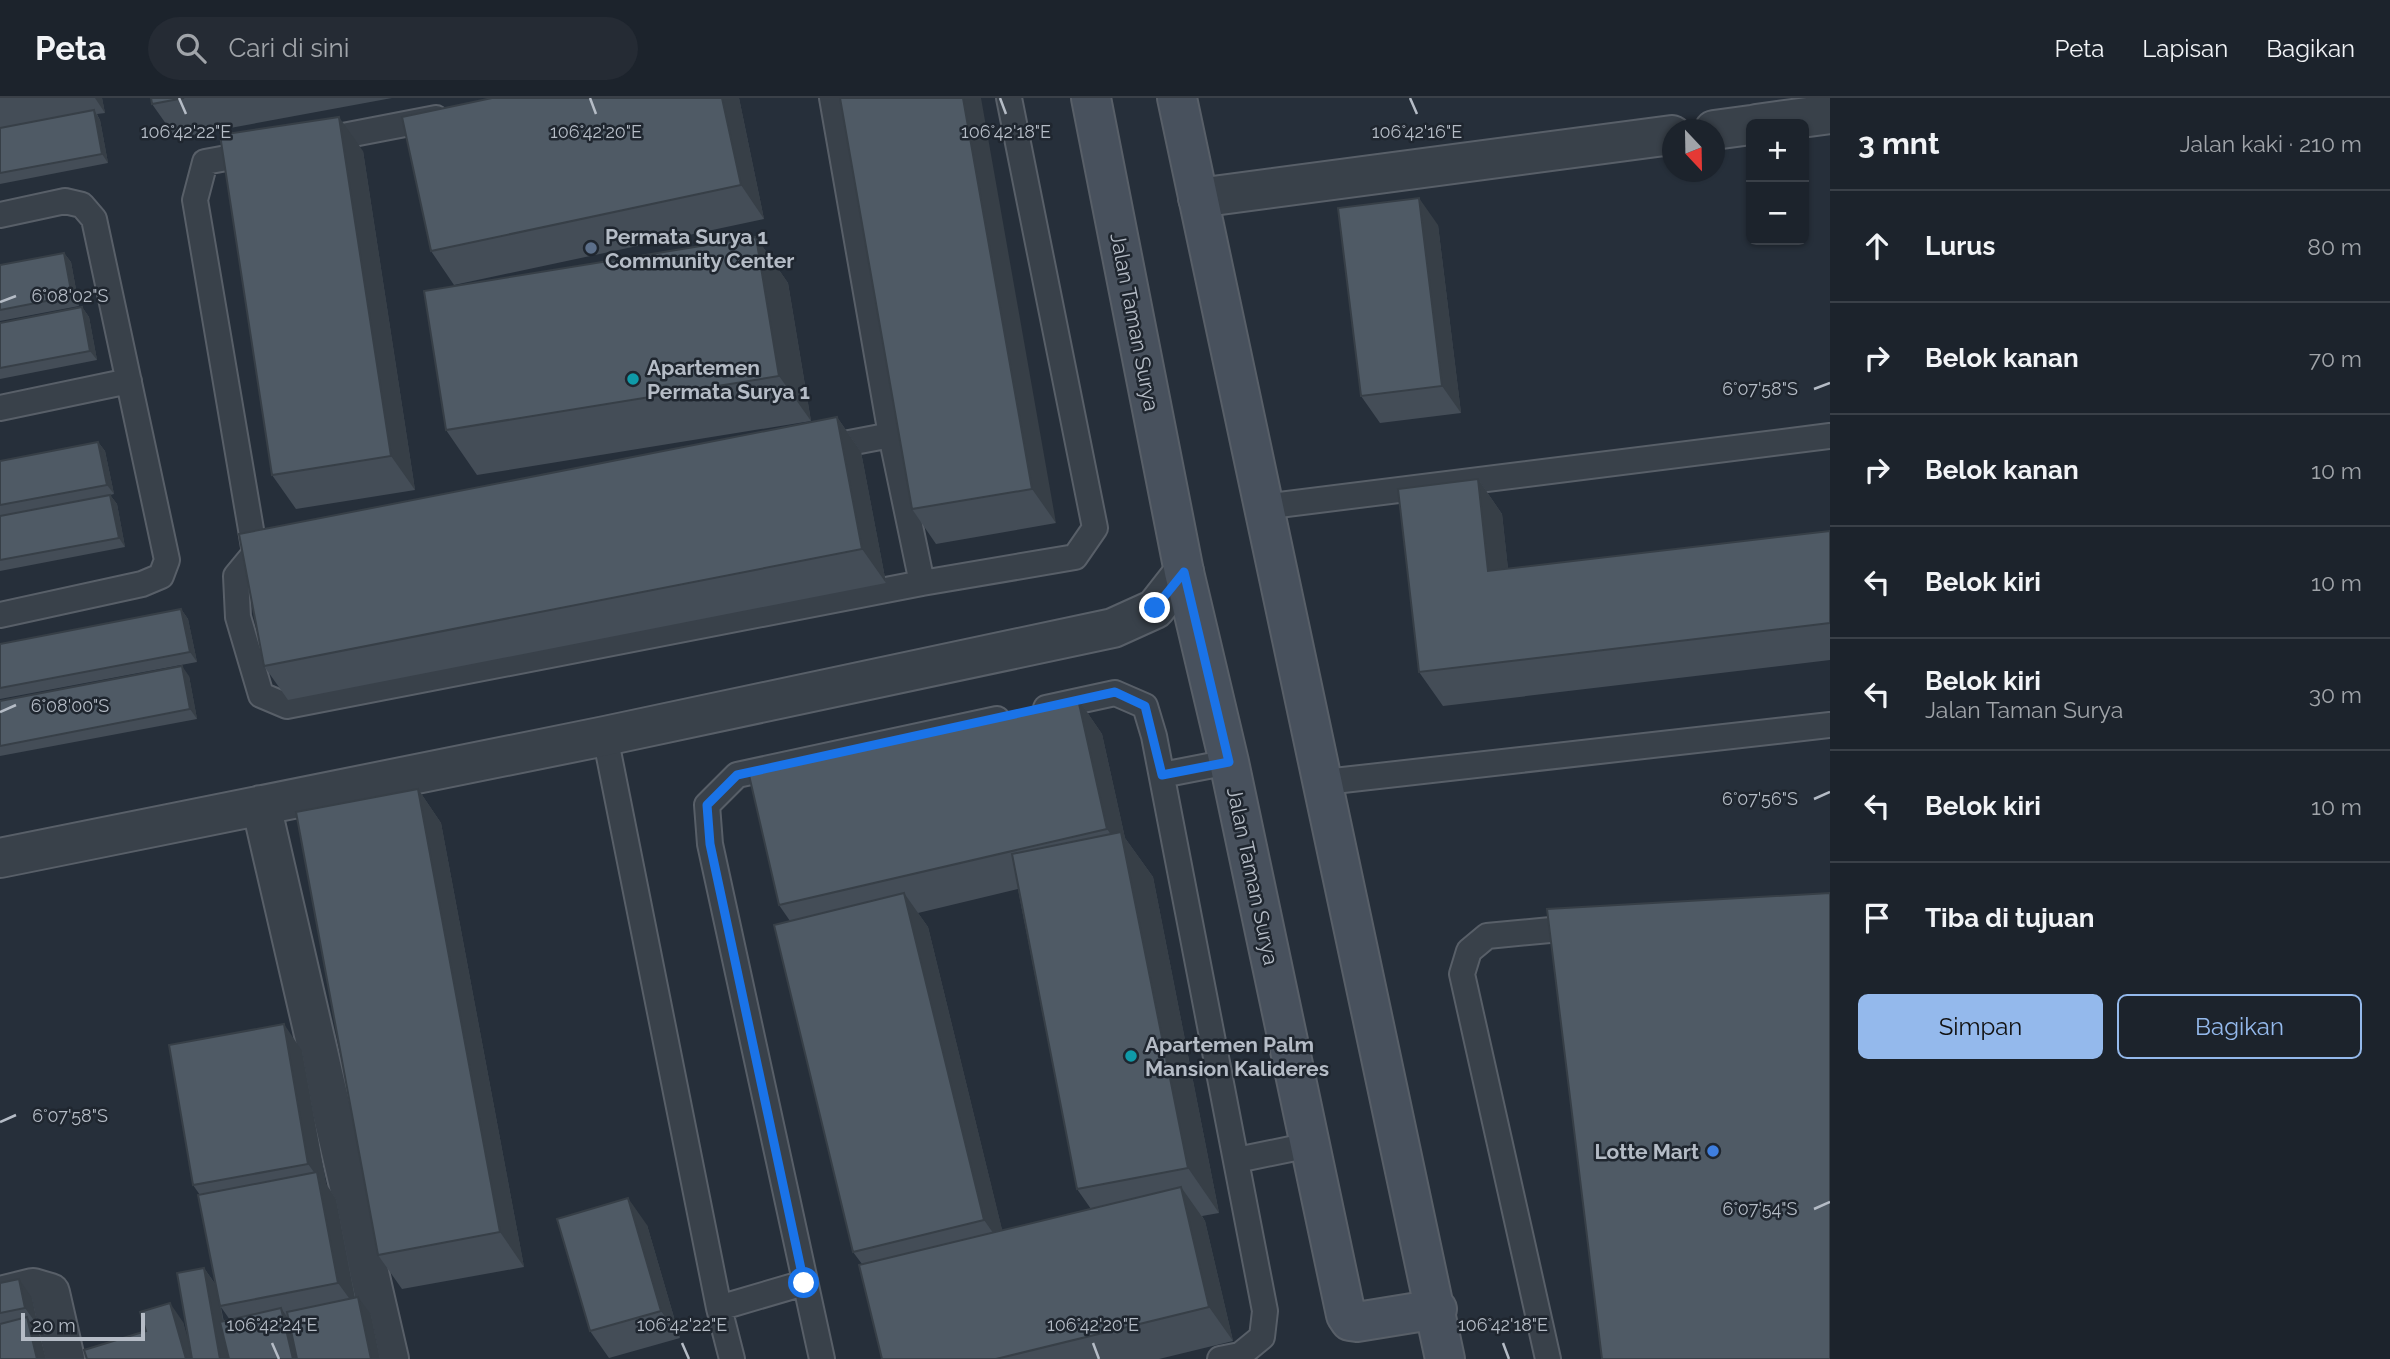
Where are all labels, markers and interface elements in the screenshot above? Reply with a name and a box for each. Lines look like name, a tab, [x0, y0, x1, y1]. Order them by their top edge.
search box	[148, 17, 638, 80]
text: Peta	[35, 29, 106, 68]
icon: search	[172, 29, 210, 67]
text: Cari di sini	[228, 33, 349, 63]
text: Peta	[2055, 34, 2104, 63]
text: Lapisan	[2142, 34, 2228, 63]
text: Bagikan	[2266, 34, 2355, 63]
north arrow	[1662, 119, 1725, 182]
map controls	[1746, 119, 1809, 245]
button: +	[1746, 119, 1809, 182]
text: 106°42'22"E	[141, 121, 231, 142]
text: 106°42'20"E	[550, 121, 642, 142]
text: 106°42'18"E	[961, 121, 1051, 142]
text: 106°42'16"E	[1372, 121, 1462, 142]
text: 3 mnt	[1858, 126, 1939, 161]
text: Jalan kaki · 210 m	[2180, 130, 2362, 157]
button: −	[1746, 182, 1809, 245]
place label: Permata Surya 1 Community Center	[605, 224, 794, 273]
icon: ahead	[1858, 227, 1896, 265]
street label: Jalan Taman Surya	[1105, 231, 1165, 413]
text: Lurus	[1925, 231, 1995, 261]
text: 80 m	[2307, 233, 2362, 260]
marker: Permata Surya 1 Community Center	[583, 240, 599, 256]
text: 6°08'02"S	[31, 285, 109, 306]
icon: right	[1858, 339, 1896, 377]
text: Belok kanan	[1925, 343, 2079, 373]
text: 70 m	[2309, 345, 2362, 372]
place label: Apartemen Permata Surya 1	[647, 355, 810, 404]
marker: Apartemen Permata Surya 1	[625, 371, 641, 387]
text: 6°07'58"S	[1722, 378, 1798, 399]
icon: right	[1858, 451, 1896, 489]
text: Belok kanan	[1925, 455, 2079, 485]
text: 10 m	[2311, 457, 2362, 484]
icon: left	[1858, 563, 1896, 601]
text: Belok kiri	[1925, 567, 2041, 597]
text: 10 m	[2311, 569, 2362, 596]
route end	[1139, 592, 1170, 623]
text: Belok kiri	[1925, 666, 2041, 696]
icon: left	[1858, 675, 1896, 713]
text: 30 m	[2309, 681, 2362, 708]
text: 6°08'00"S	[31, 695, 109, 716]
text: Jalan Taman Surya	[1925, 696, 2123, 723]
street label: Jalan Taman Surya	[1222, 785, 1284, 967]
icon: left	[1858, 787, 1896, 825]
text: 6°07'56"S	[1722, 788, 1798, 809]
text: Belok kiri	[1925, 791, 2041, 821]
text: 10 m	[2311, 793, 2362, 820]
icon: arrive	[1858, 899, 1896, 937]
text: Tiba di tujuan	[1925, 903, 2095, 933]
button: Simpan	[1858, 994, 2103, 1059]
button: Bagikan	[2117, 994, 2362, 1059]
place label: Apartemen Palm Mansion Kalideres	[1145, 1032, 1329, 1081]
marker: Apartemen Palm Mansion Kalideres	[1123, 1048, 1139, 1064]
text: 6°07'58"S	[32, 1105, 108, 1126]
place label: Lotte Mart	[1594, 1139, 1699, 1164]
marker: Lotte Mart	[1705, 1143, 1721, 1159]
text: 6°07'54"S	[1723, 1198, 1797, 1219]
route start	[788, 1267, 819, 1298]
scale bar	[21, 1310, 145, 1342]
text: 20 m	[32, 1314, 76, 1336]
text: 106°42'24"E	[227, 1314, 317, 1335]
text: 106°42'22"E	[637, 1314, 727, 1335]
text: 106°42'20"E	[1047, 1314, 1139, 1335]
text: 106°42'18"E	[1458, 1314, 1548, 1335]

